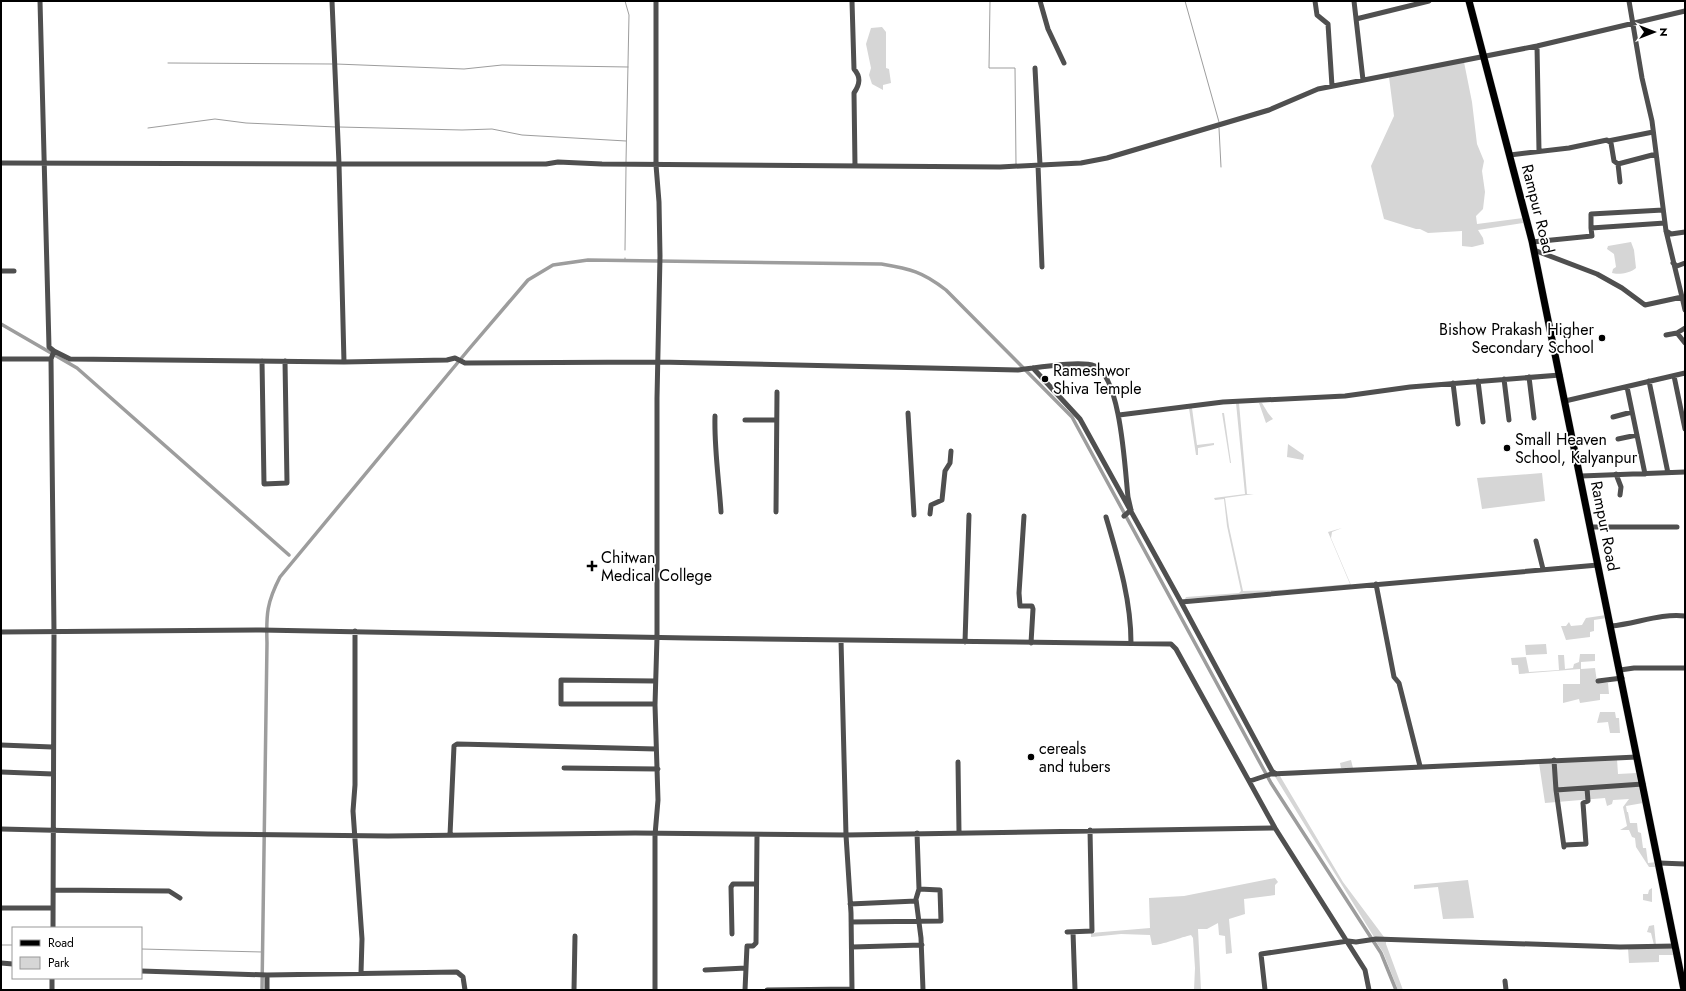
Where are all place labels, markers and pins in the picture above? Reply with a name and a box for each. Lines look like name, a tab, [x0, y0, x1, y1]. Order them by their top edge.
place label: Bishow Prakash Higher Secondary School	[1439, 318, 1595, 359]
marker: Bishow Prakash Higher Secondary School	[1597, 333, 1607, 343]
place label: Rameshwor Shiva Temple	[1053, 359, 1141, 400]
marker: Rameshwor Shiva Temple	[1040, 374, 1050, 384]
place label: Small Heaven School, Kalyanpur	[1515, 428, 1638, 469]
marker: Small Heaven School, Kalyanpur	[1502, 443, 1512, 453]
place label: Chitwan Medical College	[601, 546, 712, 587]
marker: Chitwan Medical College	[586, 560, 598, 572]
place label: cereals and tubers	[1039, 737, 1111, 778]
marker: cereals and tubers	[1026, 752, 1036, 762]

